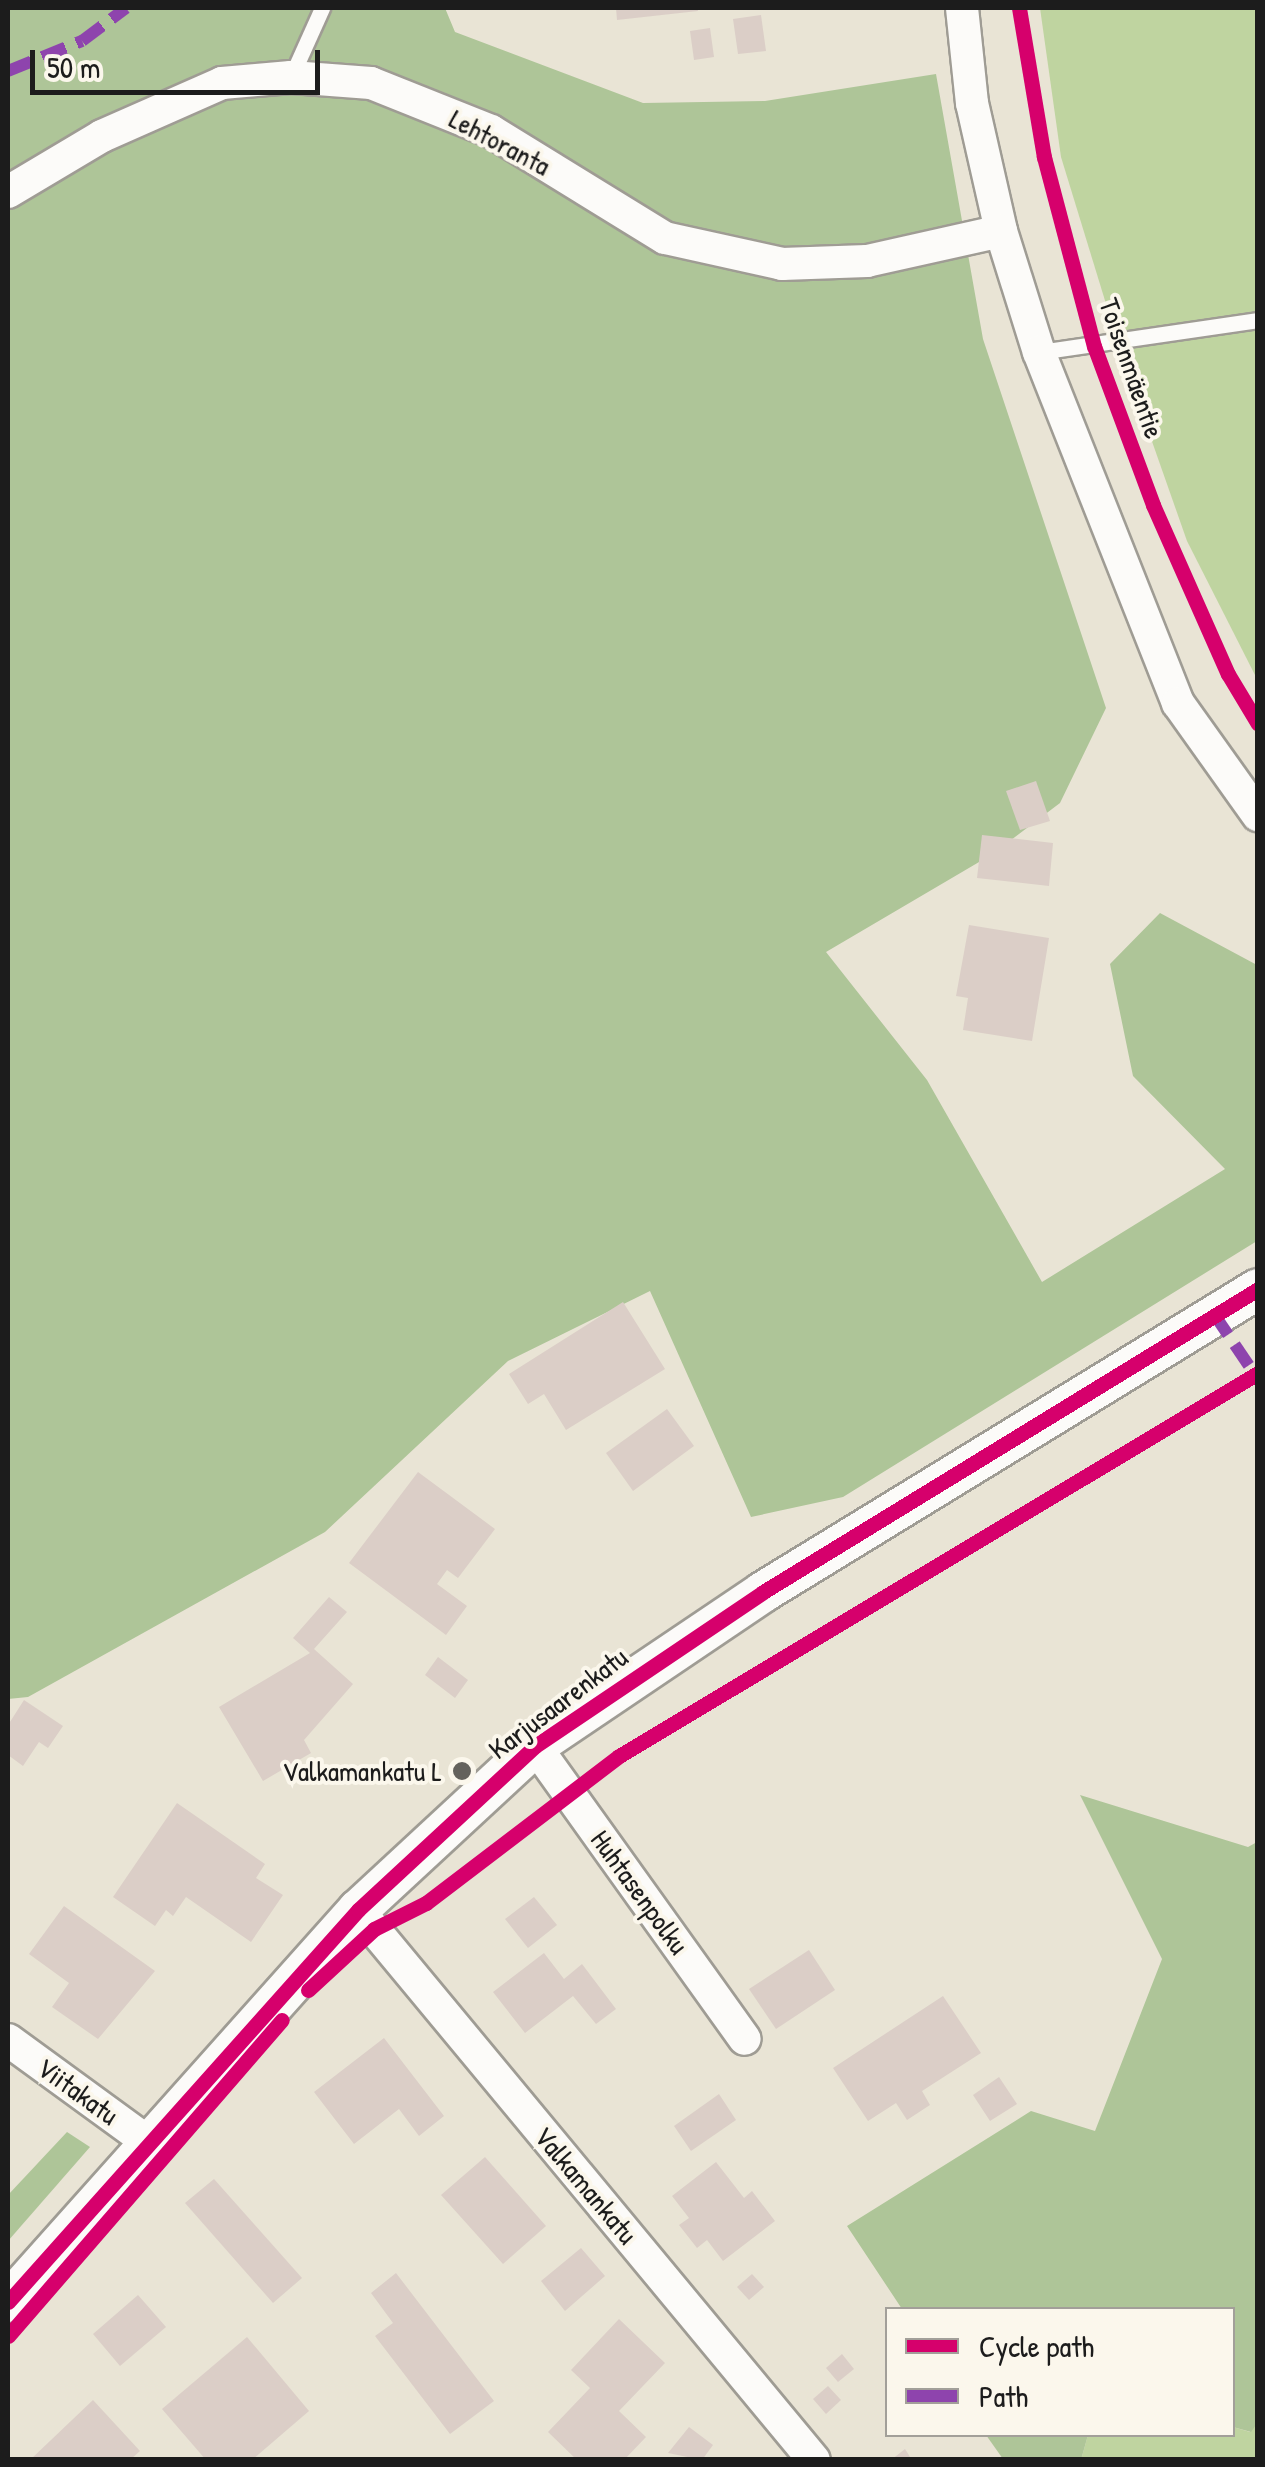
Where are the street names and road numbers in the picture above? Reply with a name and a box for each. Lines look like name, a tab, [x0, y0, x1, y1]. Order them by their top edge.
street label: Lehtoranta	[444, 102, 556, 182]
street label: Toisenmäentie	[1092, 293, 1172, 443]
street label: Karjusaarenkatu	[482, 1640, 634, 1766]
street label: Huhtasenpolku	[584, 1824, 696, 1960]
street label: Viitakatu	[31, 2050, 125, 2132]
street label: Valkamankatu	[527, 2119, 645, 2251]

